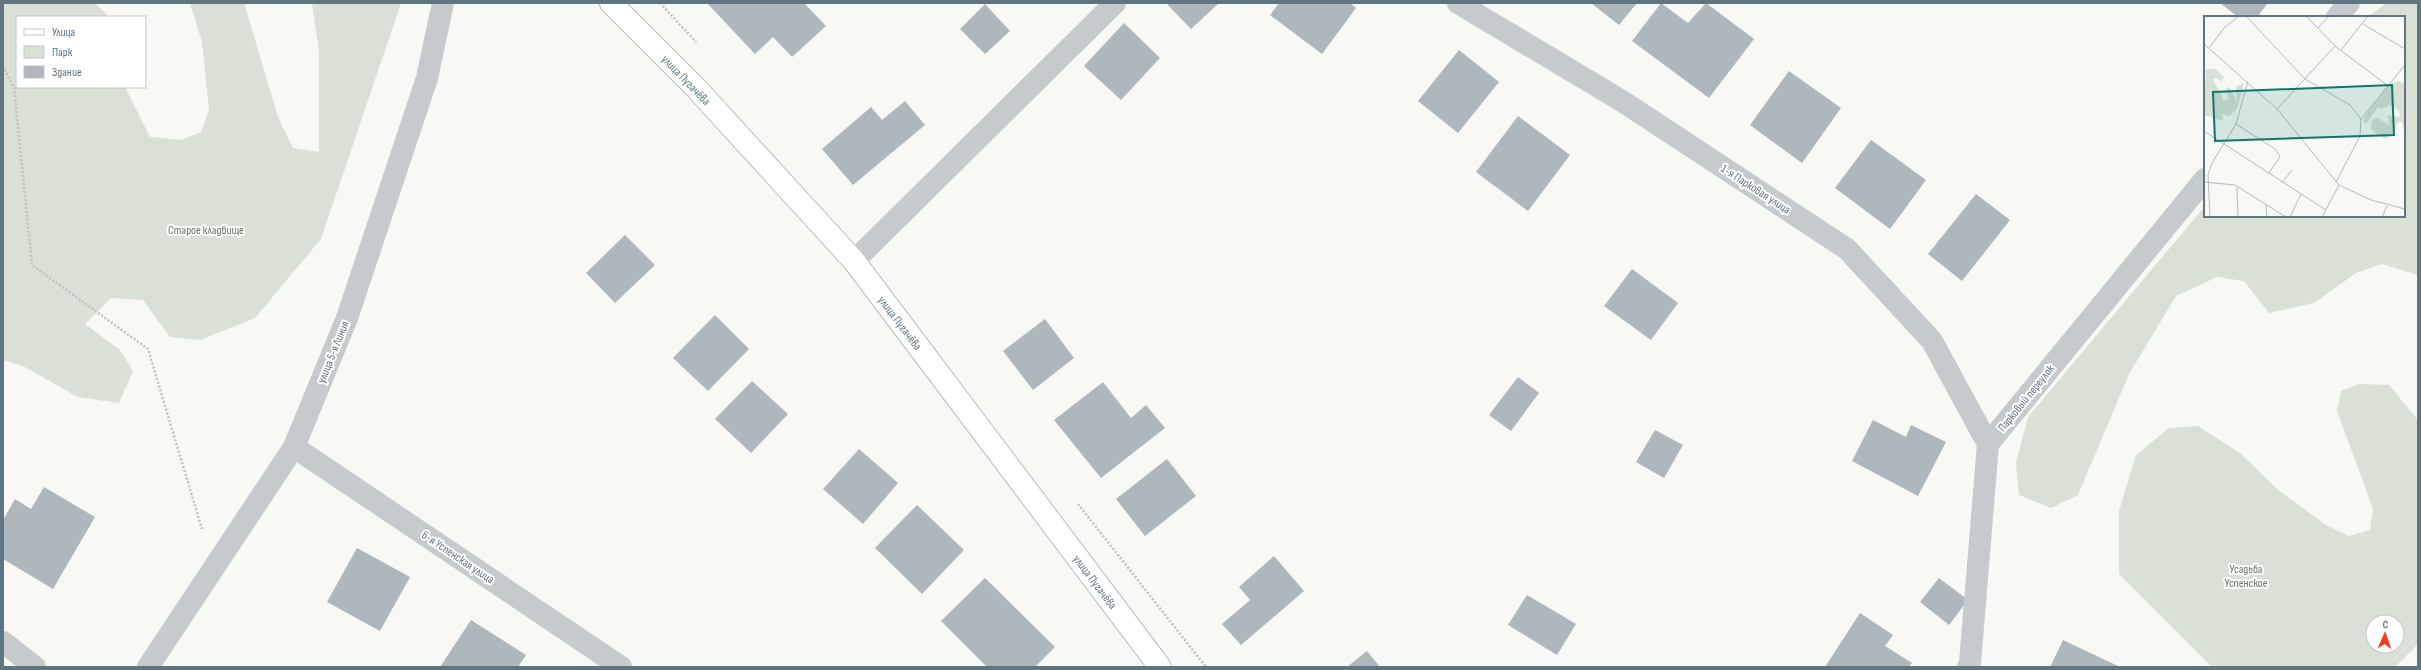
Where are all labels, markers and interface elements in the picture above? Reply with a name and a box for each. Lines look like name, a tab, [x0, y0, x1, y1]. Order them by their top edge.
legend	[16, 16, 146, 88]
inset map	[2204, 16, 2405, 217]
text: Улица	[52, 25, 76, 40]
text: Парк	[52, 45, 73, 60]
street label: улица Пугачёва	[658, 52, 714, 109]
text: Здание	[52, 65, 82, 80]
street label: 1-я Парковая улица	[1718, 161, 1794, 218]
park label: Старое кладбище	[168, 223, 244, 238]
street label: улица Пугачёва	[874, 293, 925, 354]
street label: улица 5-я Линия	[314, 319, 353, 386]
street label: Парковый переулок	[1995, 361, 2058, 435]
street label: 6-я Успенская улица	[419, 528, 497, 587]
street label: улица Пугачёва	[1069, 552, 1120, 613]
park label: Усадьба Успенское	[2224, 562, 2268, 591]
north arrow	[2365, 614, 2405, 654]
text: С	[2382, 618, 2389, 631]

